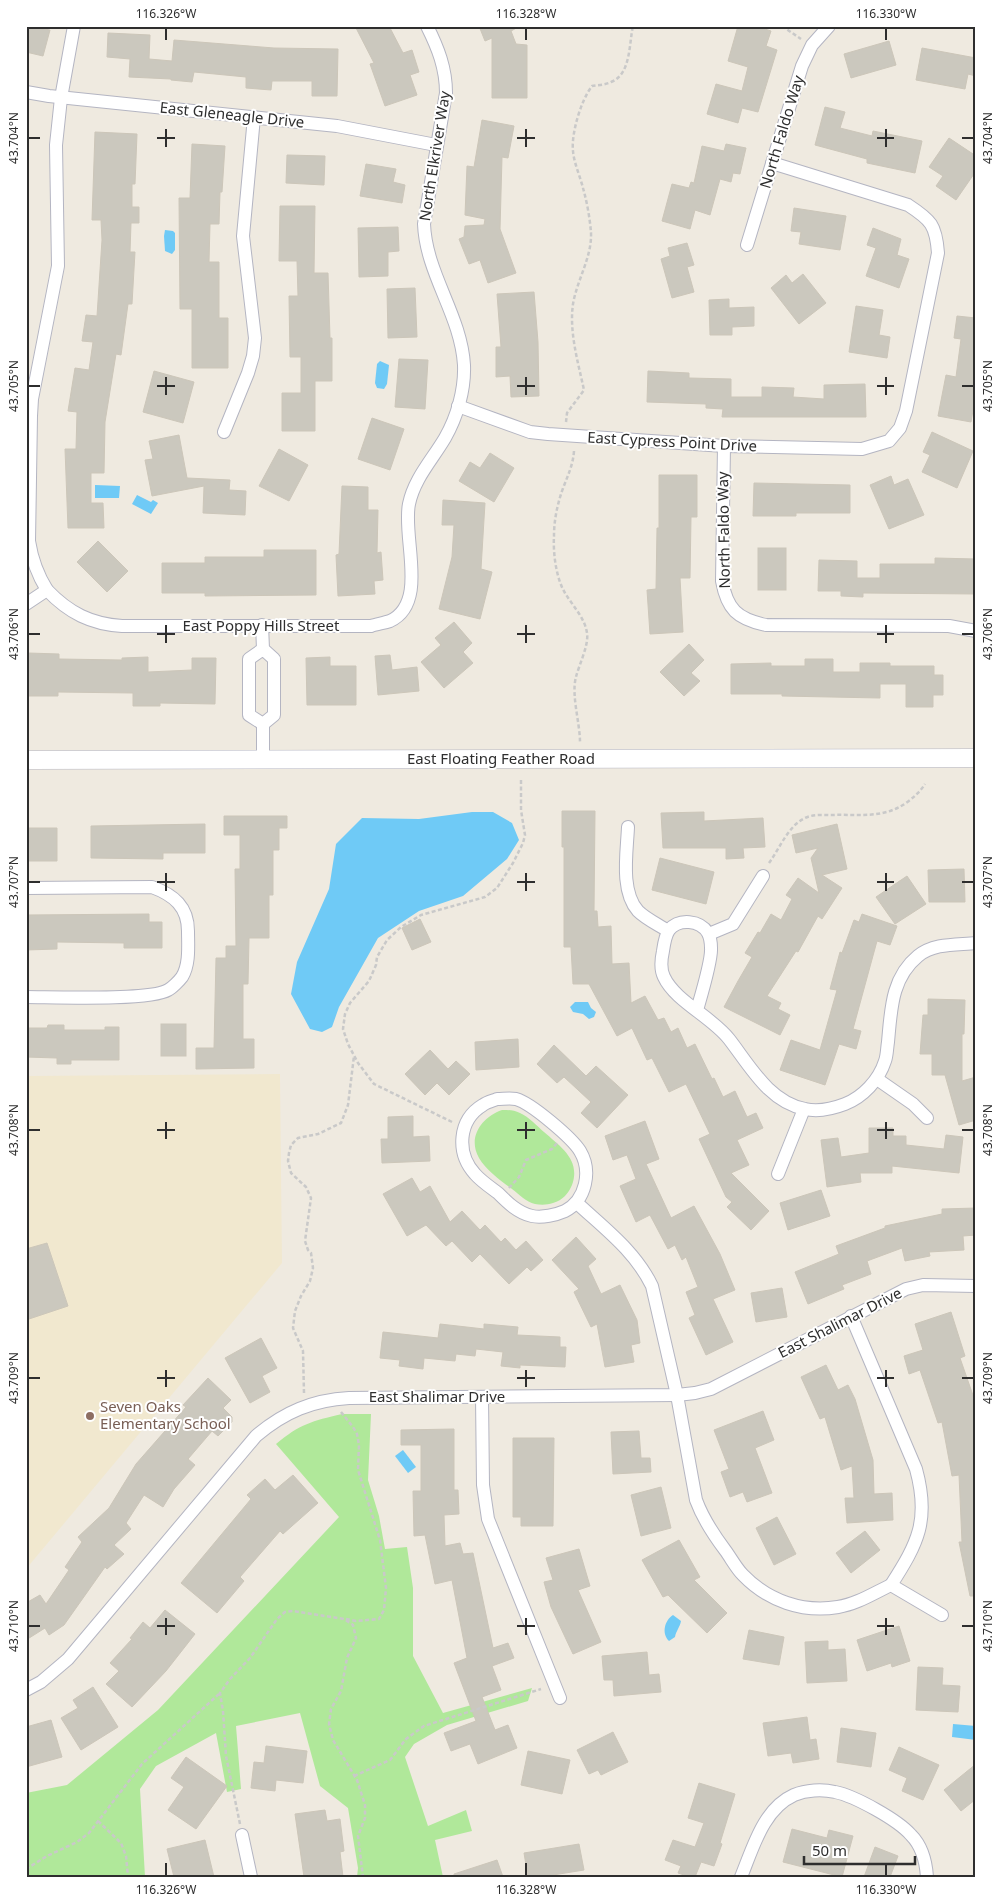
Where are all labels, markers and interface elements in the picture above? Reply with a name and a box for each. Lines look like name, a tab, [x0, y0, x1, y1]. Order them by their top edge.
text: 116.326°W	[136, 5, 196, 22]
text: 116.328°W	[496, 5, 556, 22]
text: 116.330°W	[856, 5, 916, 22]
street label: North Faldo Way	[754, 72, 808, 191]
street label: North Elkriver Way	[414, 89, 454, 222]
street label: East Gleneagle Drive	[159, 96, 305, 132]
text: 43.704°N	[5, 112, 22, 164]
text: 43.704°N	[979, 112, 996, 164]
text: 43.705°N	[5, 360, 22, 412]
text: 43.705°N	[979, 360, 996, 412]
street label: East Cypress Point Drive	[587, 427, 757, 455]
street label: North Faldo Way	[712, 471, 734, 589]
text: 43.706°N	[5, 608, 22, 660]
text: 43.706°N	[979, 608, 996, 660]
street label: East Poppy Hills Street	[183, 615, 340, 635]
street label: East Floating Feather Road	[407, 748, 595, 768]
text: 43.707°N	[5, 856, 22, 908]
text: 43.707°N	[979, 856, 996, 908]
text: 43.708°N	[5, 1104, 22, 1156]
text: 43.708°N	[979, 1104, 996, 1156]
street label: East Shalimar Drive	[774, 1282, 905, 1362]
text: 43.709°N	[5, 1352, 22, 1404]
text: 43.709°N	[979, 1352, 996, 1404]
street label: East Shalimar Drive	[369, 1386, 505, 1406]
place label: Seven Oaks Elementary School	[100, 1396, 231, 1433]
marker: Seven Oaks Elementary School	[84, 1410, 96, 1422]
text: 43.710°N	[5, 1600, 22, 1652]
text: 43.710°N	[979, 1600, 996, 1652]
scale bar	[804, 1833, 916, 1865]
text: 50 m	[812, 1840, 847, 1860]
text: 116.326°W	[136, 1881, 196, 1898]
text: 116.328°W	[496, 1881, 556, 1898]
text: 116.330°W	[856, 1881, 916, 1898]

